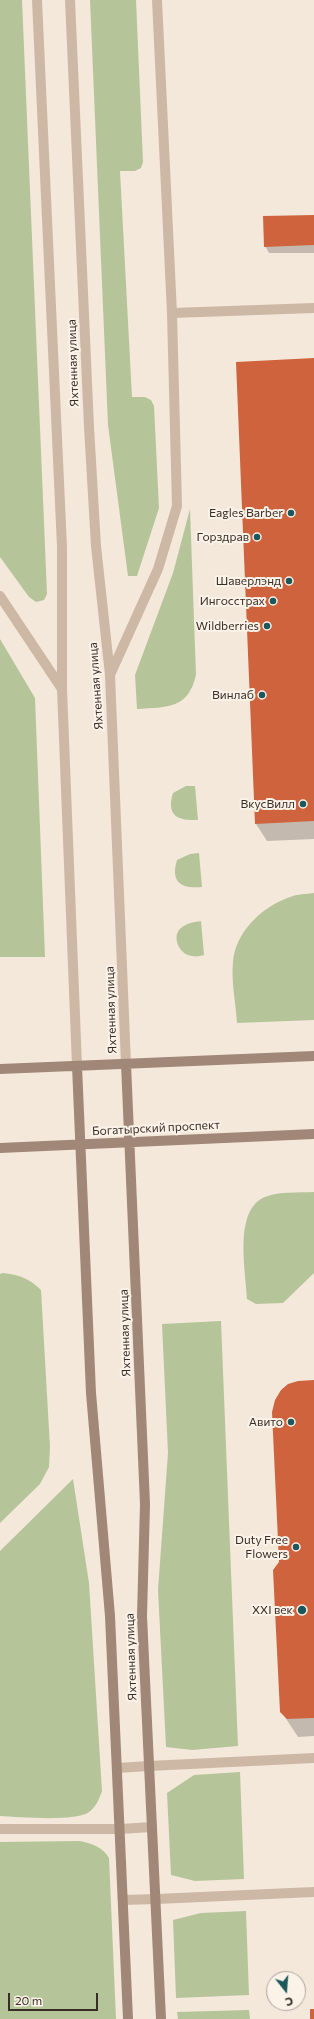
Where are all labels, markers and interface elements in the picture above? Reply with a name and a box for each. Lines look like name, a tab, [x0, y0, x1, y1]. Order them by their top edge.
street label: Яхтенная улица	[64, 319, 82, 407]
place label: Eagles Barber	[209, 506, 283, 520]
marker: Eagles Barber	[286, 508, 296, 518]
place label: Горздрав	[197, 530, 249, 544]
marker: Горздрав	[252, 532, 262, 542]
place label: Шаверлэнд	[216, 574, 281, 588]
marker: Шаверлэнд	[284, 576, 294, 586]
place label: Ингосстрах	[200, 594, 265, 608]
marker: Ингосстрах	[268, 596, 278, 606]
place label: Wildberries	[196, 619, 259, 633]
marker: Wildberries	[262, 621, 272, 631]
street label: Яхтенная улица	[86, 642, 106, 730]
place label: Винлаб	[212, 688, 254, 702]
marker: Винлаб	[257, 690, 267, 700]
place label: ВкусВилл	[240, 797, 295, 811]
marker: ВкусВилл	[298, 799, 308, 809]
street label: Яхтенная улица	[102, 966, 120, 1054]
street label: Богатырский проспект	[92, 1117, 220, 1139]
street label: Яхтенная улица	[116, 1289, 134, 1377]
place label: Авито	[249, 1415, 283, 1429]
marker: Авито	[286, 1417, 296, 1427]
place label: Duty Free Flowers	[235, 1533, 288, 1561]
marker: Duty Free Flowers	[291, 1542, 301, 1552]
place label: XXI век	[252, 1603, 293, 1617]
marker: XXI век	[296, 1604, 308, 1616]
street label: Яхтенная улица	[122, 1613, 140, 1701]
north arrow	[266, 1971, 306, 2011]
scale bar	[10, 1985, 100, 2011]
text: 20 m	[15, 1993, 42, 2007]
text: С	[284, 1995, 295, 2009]

